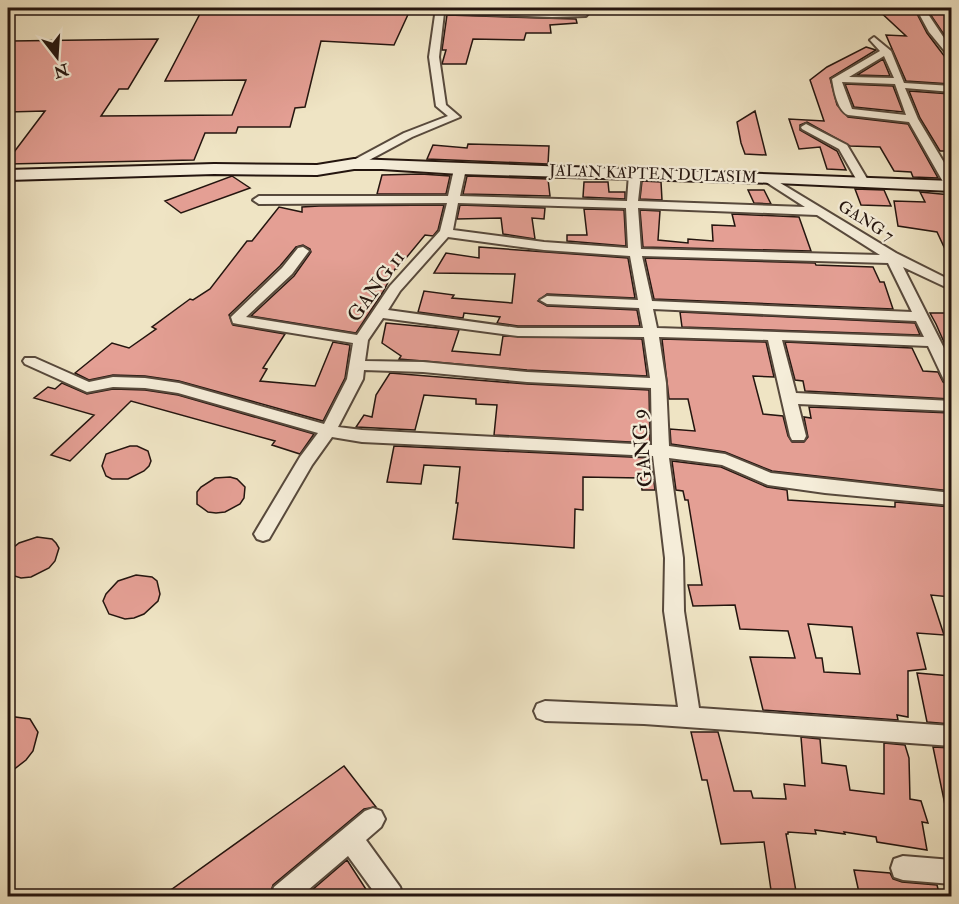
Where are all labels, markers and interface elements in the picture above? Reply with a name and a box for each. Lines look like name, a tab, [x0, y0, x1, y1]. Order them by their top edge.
north arrow	[27, 27, 87, 87]
text: N	[51, 58, 72, 82]
street label: JALAN KAPTEN DULASIM	[548, 160, 757, 189]
street label: GANG 7	[834, 196, 898, 246]
street label: GANG 11	[342, 245, 410, 327]
street label: GANG 9	[626, 408, 658, 488]

